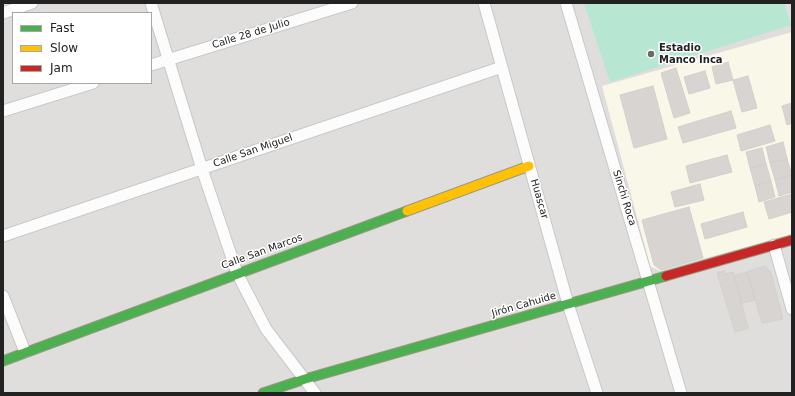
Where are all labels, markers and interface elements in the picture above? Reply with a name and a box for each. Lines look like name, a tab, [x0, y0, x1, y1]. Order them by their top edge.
legend	[12, 12, 152, 84]
street label: Calle 28 de Julio	[211, 16, 291, 52]
text: Fast	[50, 21, 74, 35]
text: Slow	[50, 41, 78, 55]
place label: Estadio Manco Inca	[659, 42, 723, 66]
marker: Estadio Manco Inca	[646, 49, 656, 59]
text: Jam	[50, 61, 73, 75]
street label: Calle San Miguel	[212, 132, 294, 170]
street label: Sinchi Roca	[610, 169, 638, 227]
street label: Huascar	[528, 178, 550, 220]
street label: Calle San Marcos	[220, 232, 304, 272]
street label: Jirón Cahuide	[490, 290, 558, 320]

